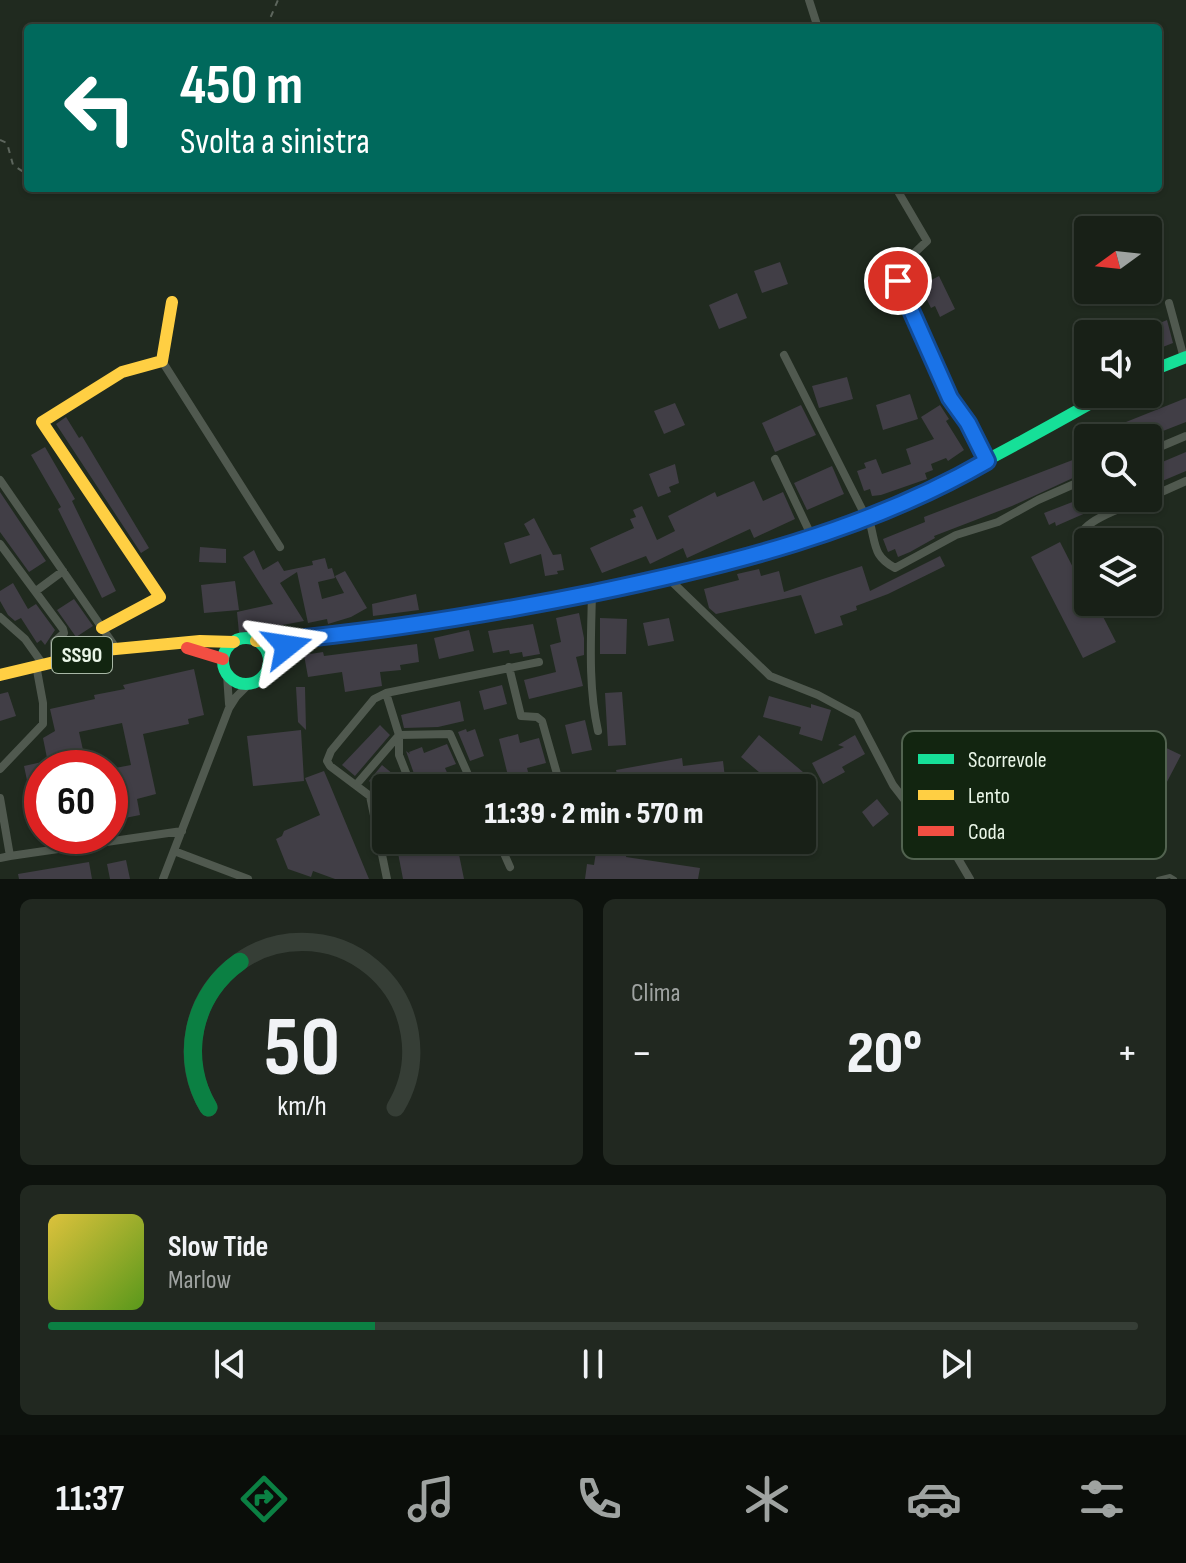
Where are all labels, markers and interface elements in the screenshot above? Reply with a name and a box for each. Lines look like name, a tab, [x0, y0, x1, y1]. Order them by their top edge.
text: 450 m	[180, 53, 303, 120]
icon: left	[48, 56, 152, 160]
text: Svolta a sinistra	[180, 121, 370, 164]
north arrow	[1074, 216, 1162, 304]
map controls	[1074, 216, 1162, 616]
pin	[864, 247, 932, 315]
icon: arrive	[876, 259, 920, 303]
button: sound	[1074, 320, 1162, 408]
button: search	[1074, 424, 1162, 512]
button: layers	[1074, 528, 1162, 616]
position arrow	[245, 604, 329, 688]
road number: SS90	[52, 637, 112, 673]
legend	[902, 731, 1166, 859]
text: Scorrevole	[968, 747, 1047, 774]
speed limit sign: 60	[24, 750, 128, 854]
text: Lento	[968, 783, 1010, 810]
text: 11:39 · 2 min · 570 m	[485, 796, 703, 832]
text: Coda	[968, 819, 1005, 846]
text: Clima	[631, 978, 681, 1009]
text: 50	[263, 999, 340, 1099]
text: 20°	[847, 1018, 922, 1090]
text: −	[631, 1027, 653, 1080]
text: +	[1116, 1027, 1138, 1080]
text: km/h	[277, 1089, 326, 1124]
text: Slow Tide	[168, 1229, 268, 1265]
text: Marlow	[168, 1265, 231, 1296]
icon: previous	[208, 1342, 252, 1386]
icon: pause	[571, 1342, 615, 1386]
icon: next	[934, 1342, 978, 1386]
icon: directions	[236, 1471, 292, 1527]
icon: music	[403, 1471, 459, 1527]
icon: phone	[571, 1471, 627, 1527]
icon: climate	[739, 1471, 795, 1527]
icon: car	[906, 1471, 962, 1527]
icon: filters	[1074, 1471, 1130, 1527]
text: 11:37	[56, 1478, 124, 1521]

